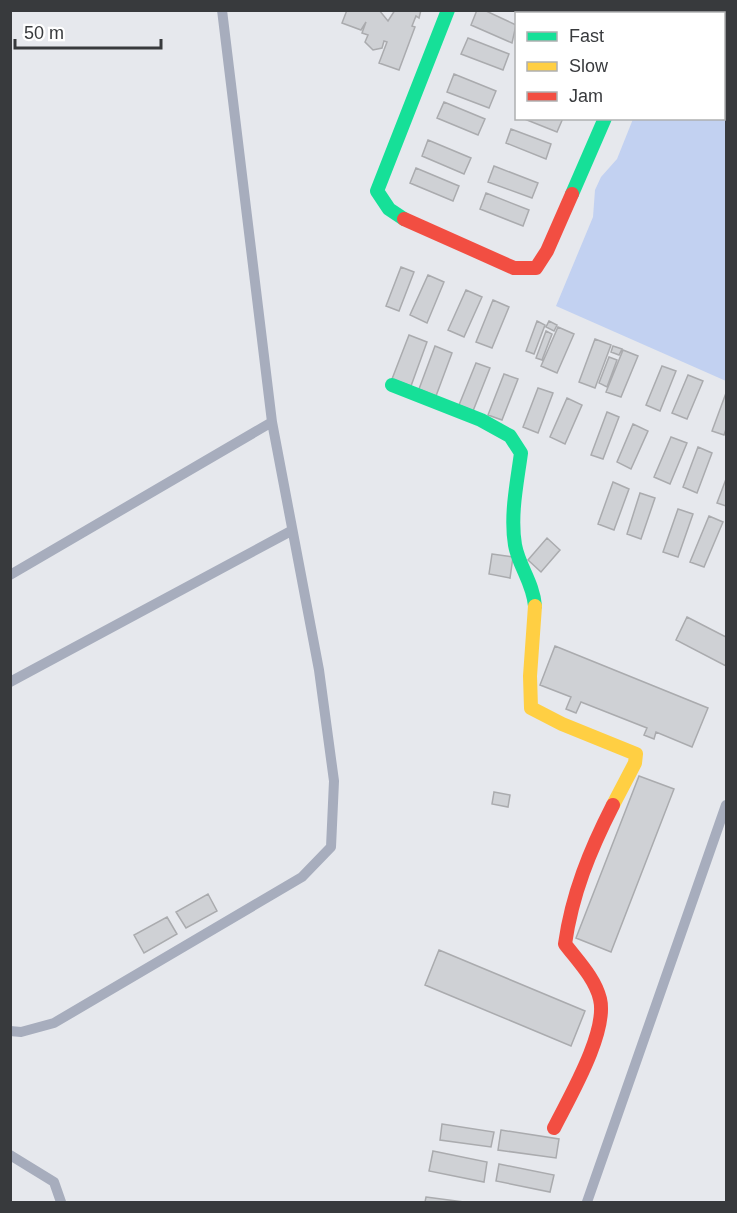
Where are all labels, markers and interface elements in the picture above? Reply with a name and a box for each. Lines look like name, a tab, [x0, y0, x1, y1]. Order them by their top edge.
scale bar	[15, 12, 160, 50]
legend	[515, 12, 725, 120]
text: 50 m	[24, 23, 64, 43]
text: Fast	[569, 26, 604, 46]
text: Slow	[569, 56, 609, 76]
text: Jam	[569, 86, 603, 106]

